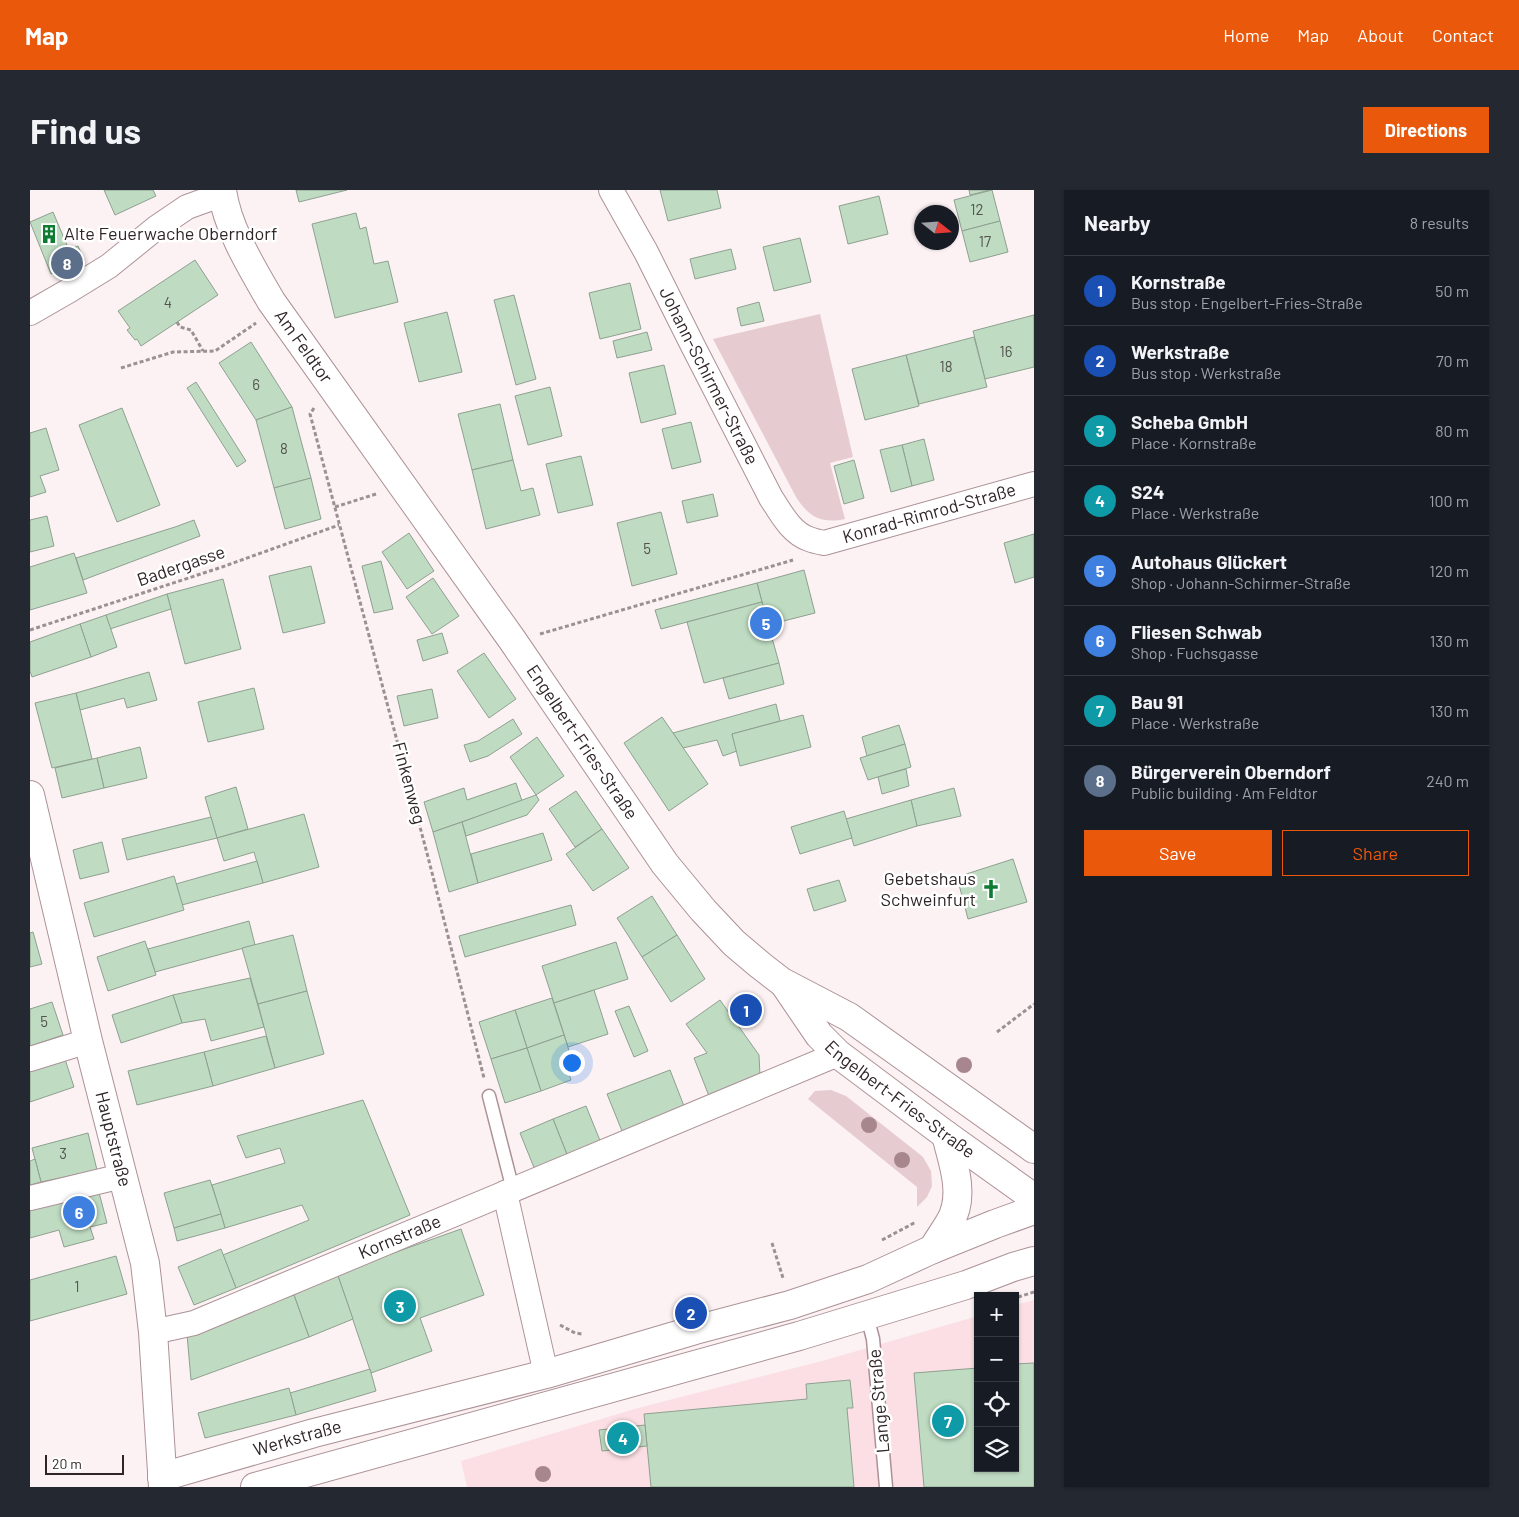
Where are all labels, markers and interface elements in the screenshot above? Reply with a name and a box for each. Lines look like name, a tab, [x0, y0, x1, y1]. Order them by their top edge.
text: Map	[25, 21, 68, 50]
text: Home	[1223, 24, 1269, 46]
text: Map	[1297, 24, 1329, 46]
text: About	[1357, 24, 1404, 46]
text: Contact	[1432, 24, 1494, 46]
button: Directions	[1363, 107, 1489, 153]
text: Find us	[30, 109, 141, 151]
house number: 12	[970, 200, 984, 218]
north arrow	[914, 205, 959, 250]
text: Nearby	[1084, 210, 1150, 235]
text: 8 results	[1410, 213, 1469, 232]
place label: Alte Feuerwache Oberndorf	[64, 222, 278, 244]
building icon: Alte Feuerwache Oberndorf	[38, 223, 60, 245]
house number: 17	[979, 232, 991, 250]
pin: 8	[51, 244, 83, 282]
text: Kornstraße	[1131, 270, 1226, 293]
text: 1	[1097, 281, 1103, 300]
text: 50 m	[1435, 281, 1469, 300]
street label: Johann-Schirmer-Straße	[655, 283, 764, 468]
house number: 4	[164, 293, 172, 311]
text: Bus stop · Engelbert-Fries-Straße	[1131, 293, 1363, 312]
street label: Am Feldtor	[271, 305, 338, 387]
text: Werkstraße	[1131, 340, 1229, 363]
house number: 16	[1000, 342, 1012, 360]
text: 2	[1096, 351, 1104, 370]
text: 70 m	[1436, 351, 1469, 370]
house number: 18	[939, 357, 953, 375]
text: Bus stop · Werkstraße	[1131, 363, 1281, 382]
house number: 6	[252, 375, 260, 393]
text: Scheba GmbH	[1131, 410, 1248, 433]
text: 3	[1096, 421, 1104, 440]
text: 80 m	[1435, 421, 1469, 440]
text: Place · Kornstraße	[1131, 433, 1257, 452]
house number: 8	[280, 439, 288, 457]
street label: Konrad-Rimrod-Straße	[840, 478, 1018, 547]
text: S24	[1131, 480, 1164, 503]
text: 4	[1095, 491, 1105, 510]
text: 100 m	[1429, 491, 1469, 510]
text: Place · Werkstraße	[1131, 503, 1259, 522]
house number: 5	[643, 539, 651, 557]
street label: Badergasse	[134, 540, 228, 590]
text: Autohaus Glückert	[1131, 550, 1287, 573]
text: 5	[1096, 561, 1104, 580]
text: 120 m	[1429, 561, 1469, 580]
text: Shop · Johann-Schirmer-Straße	[1131, 573, 1351, 592]
pin: 5	[750, 604, 782, 642]
text: Fliesen Schwab	[1131, 620, 1262, 643]
text: 6	[1096, 631, 1104, 650]
text: 130 m	[1430, 631, 1469, 650]
text: Shop · Fuchsgasse	[1131, 643, 1259, 662]
street label: Engelbert-Fries-Straße	[522, 660, 643, 823]
text: Bau 91	[1131, 690, 1183, 713]
text: 7	[1096, 701, 1104, 720]
text: 130 m	[1430, 701, 1469, 720]
text: Place · Werkstraße	[1131, 713, 1259, 732]
street label: Finkenweg	[388, 739, 431, 826]
text: Bürgerverein Oberndorf	[1131, 760, 1331, 783]
text: 8	[1096, 771, 1104, 790]
text: 240 m	[1426, 771, 1469, 790]
text: Public building · Am Feldtor	[1131, 783, 1318, 802]
button: Save	[1084, 830, 1272, 876]
button: Share	[1282, 830, 1469, 876]
place label: Gebetshaus Schweinfurt	[881, 867, 976, 910]
church icon: Gebetshaus Schweinfurt	[980, 878, 1002, 900]
pin: 1	[730, 991, 762, 1029]
house number: 5	[40, 1012, 48, 1030]
street label: Engelbert-Fries-Straße	[821, 1035, 980, 1162]
your location	[559, 1050, 585, 1076]
street label: Hauptstraße	[91, 1089, 137, 1189]
house number: 3	[59, 1144, 67, 1162]
pin: 6	[63, 1193, 95, 1231]
street label: Kornstraße	[355, 1209, 444, 1263]
house number: 1	[74, 1277, 80, 1295]
pin: 3	[384, 1287, 416, 1325]
map controls	[974, 1292, 1019, 1472]
button: +	[974, 1292, 1019, 1337]
pin: 2	[675, 1294, 707, 1332]
button: −	[974, 1337, 1019, 1382]
street label: Lange Straße	[862, 1348, 894, 1454]
button: locate	[974, 1382, 1019, 1427]
pin: 7	[932, 1402, 964, 1440]
street label: Werkstraße	[251, 1414, 344, 1460]
pin: 4	[607, 1419, 639, 1457]
button: layers	[974, 1427, 1019, 1472]
scale bar	[45, 1452, 124, 1475]
text: 20 m	[52, 1455, 82, 1472]

